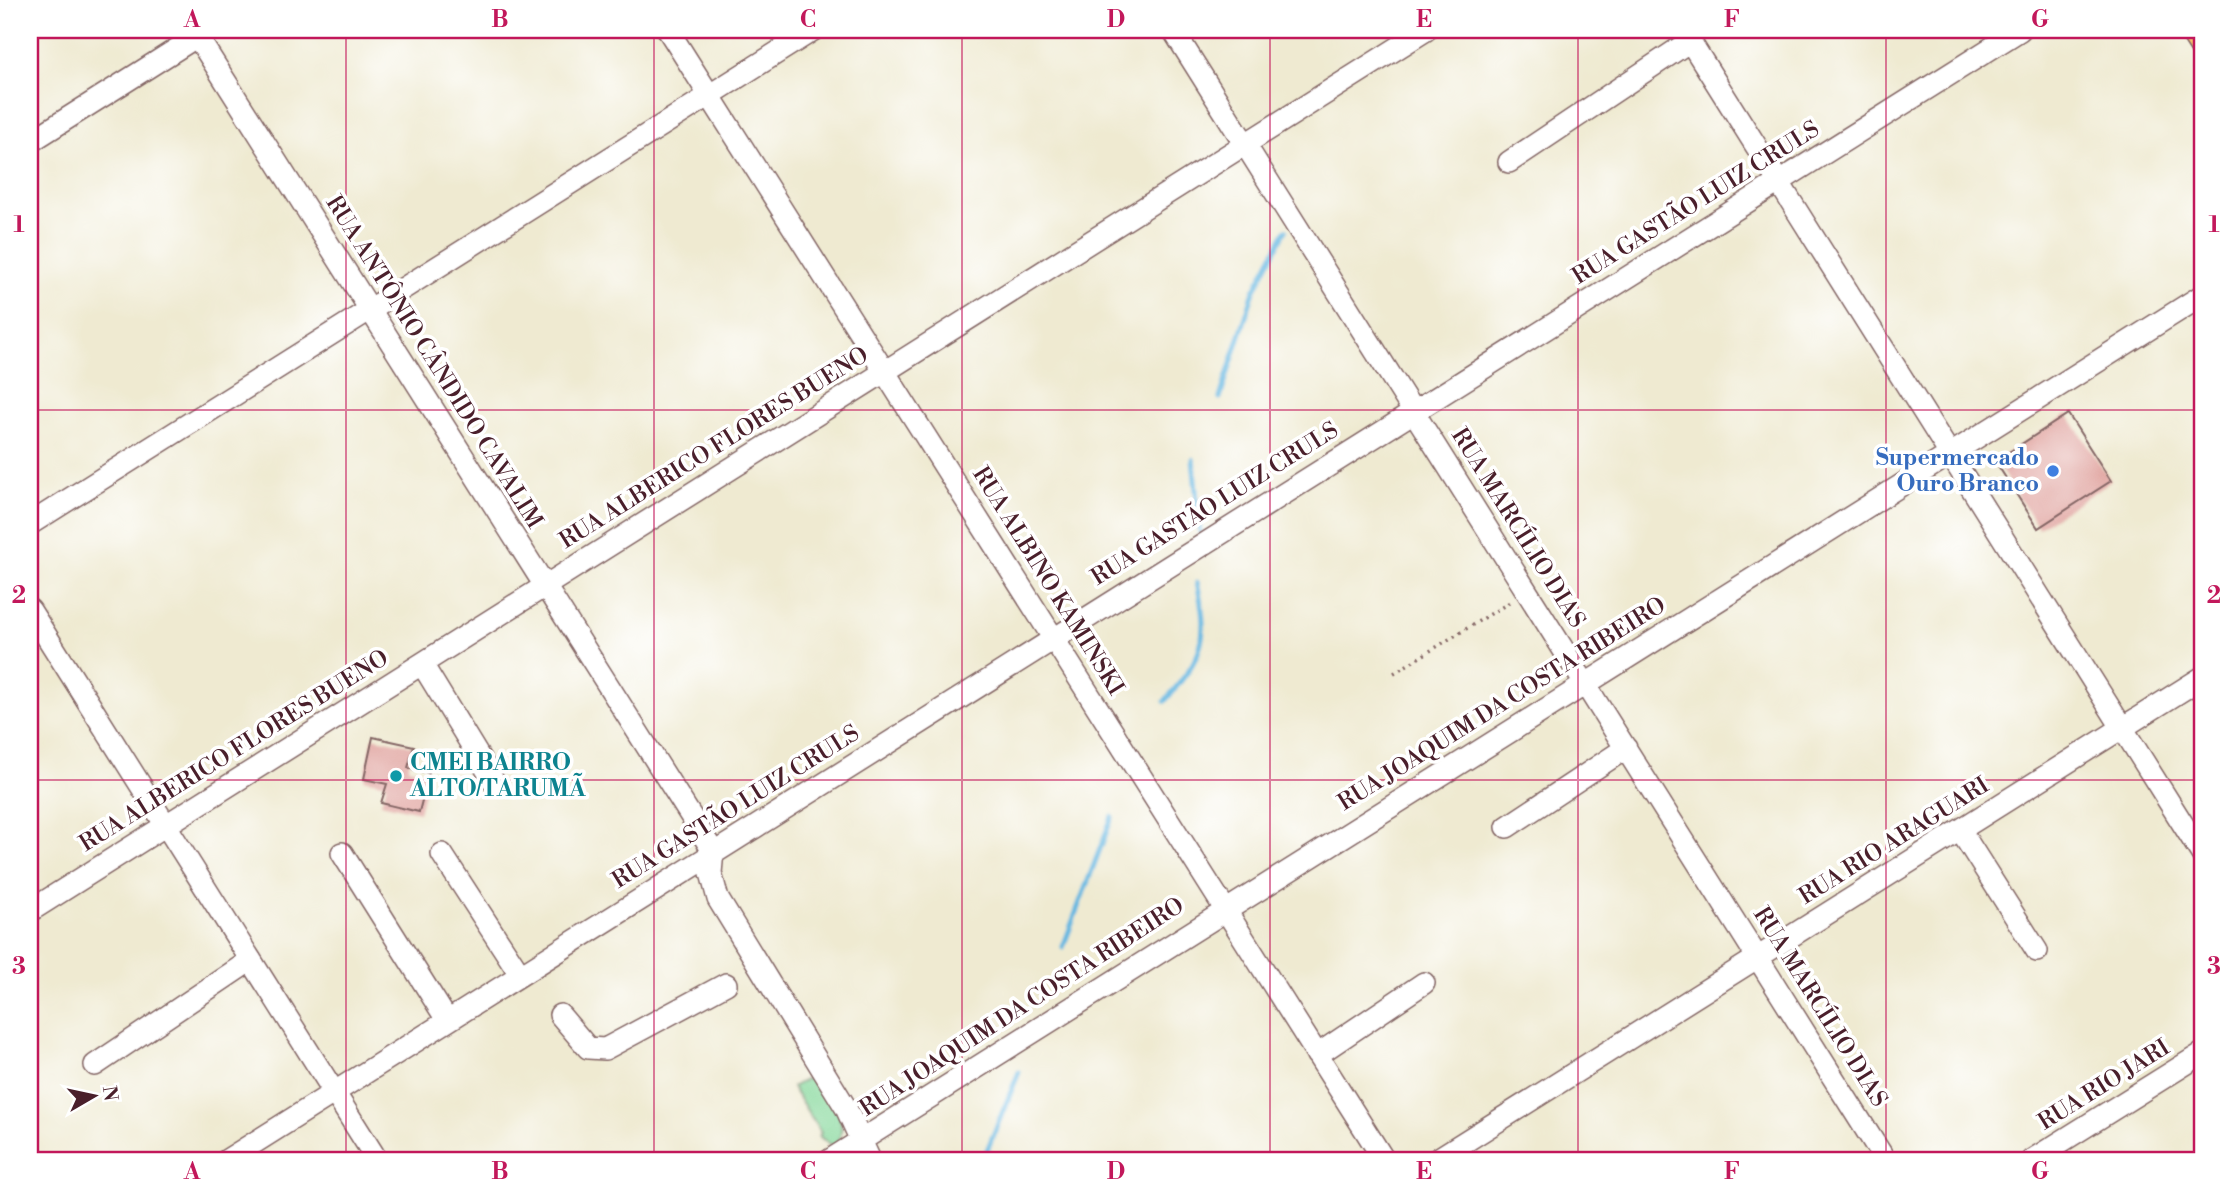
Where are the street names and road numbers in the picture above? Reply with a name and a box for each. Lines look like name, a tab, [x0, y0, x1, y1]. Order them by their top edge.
street label: RUA GASTÃO LUIZ CRULS	[1566, 114, 1825, 291]
street label: RUA ANTÔNIO CÂNDIDO CAVALIM	[320, 189, 551, 534]
street label: RUA ALBERICO FLORES BUENO	[554, 341, 874, 555]
street label: RUA GASTÃO LUIZ CRULS	[1085, 415, 1344, 592]
street label: RUA MARCÍLIO DIAS	[1445, 422, 1593, 633]
street label: RUA ALBINO KAMINSKI	[966, 462, 1130, 701]
street label: RUA JOAQUIM DA COSTA RIBEIRO	[1333, 591, 1671, 817]
street label: RUA ALBERICO FLORES BUENO	[74, 644, 394, 858]
street label: RUA GASTÃO LUIZ CRULS	[606, 718, 865, 895]
street label: RUA RIO ARAGUARI	[1794, 771, 1994, 911]
street label: RUA JOAQUIM DA COSTA RIBEIRO	[855, 891, 1189, 1123]
street label: RUA MARCÍLIO DIAS	[1747, 901, 1895, 1112]
street label: RUA RIO JARI	[2033, 1033, 2175, 1136]

